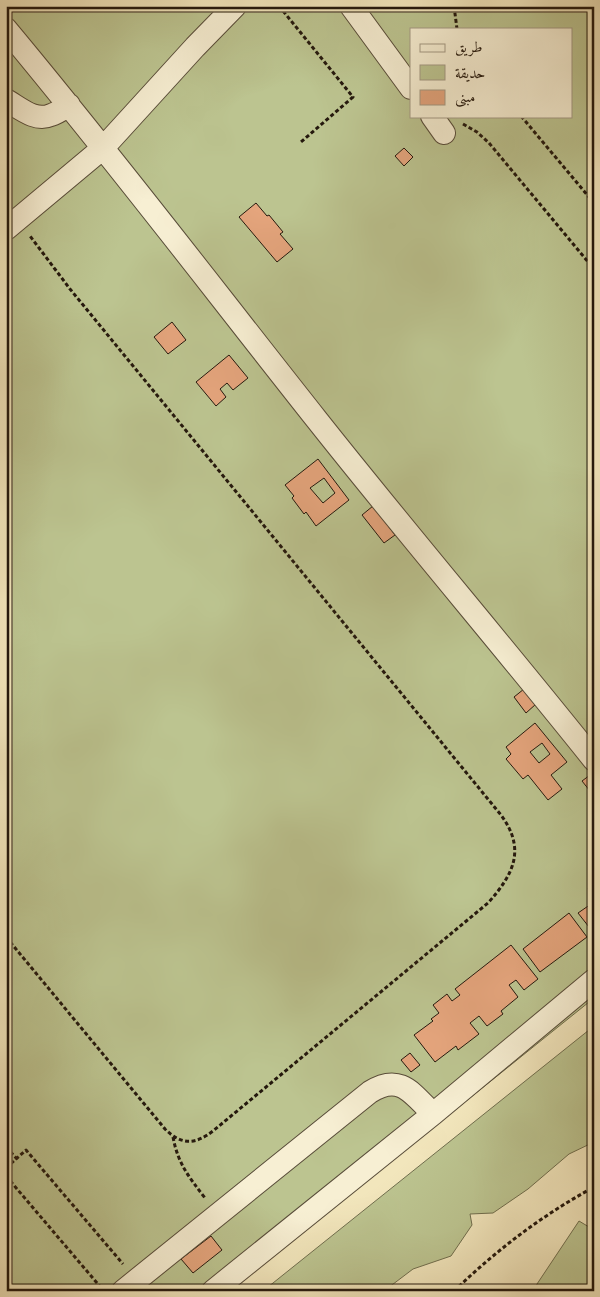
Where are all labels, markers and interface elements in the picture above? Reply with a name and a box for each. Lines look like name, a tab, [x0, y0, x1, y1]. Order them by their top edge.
legend	[410, 28, 572, 118]
text: طريق	[455, 38, 482, 57]
text: حديقة	[455, 64, 485, 83]
text: مبنى	[455, 88, 475, 108]

